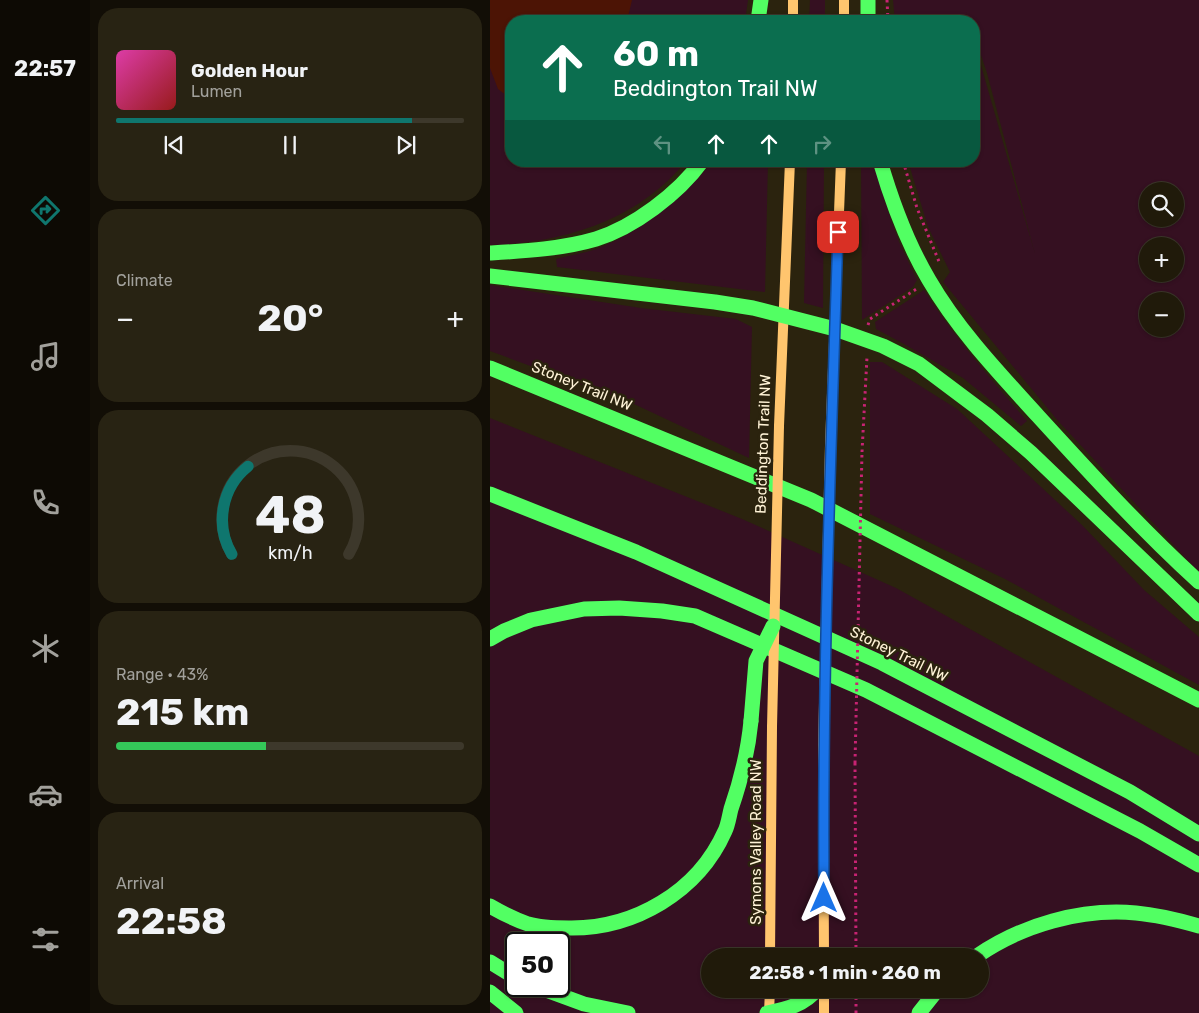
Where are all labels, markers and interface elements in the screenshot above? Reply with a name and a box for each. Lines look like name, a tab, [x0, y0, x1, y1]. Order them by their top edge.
text: 60 m	[613, 33, 699, 75]
icon: ahead	[530, 35, 595, 100]
text: 22:57	[14, 55, 76, 82]
text: Golden Hour	[191, 59, 308, 82]
text: Beddington Trail NW	[613, 75, 818, 102]
text: Lumen	[191, 82, 242, 101]
icon: left	[649, 130, 677, 158]
icon: ahead	[702, 130, 730, 158]
icon: ahead	[755, 130, 783, 158]
icon: right	[808, 130, 836, 158]
icon: previous	[160, 131, 188, 159]
icon: pause	[276, 131, 304, 159]
icon: next	[392, 131, 420, 159]
map controls	[1139, 182, 1184, 337]
button: search	[1139, 182, 1184, 227]
icon: directions	[28, 193, 63, 228]
pin	[817, 211, 859, 253]
icon: arrive	[824, 218, 852, 246]
button: +	[1139, 237, 1184, 282]
text: Climate	[116, 271, 173, 290]
button: −	[1139, 292, 1184, 337]
text: 20°	[257, 295, 323, 341]
text: −	[116, 302, 134, 335]
text: +	[447, 302, 464, 335]
icon: music	[28, 339, 63, 374]
street label: Stoney Trail NW	[529, 358, 635, 414]
street label: Beddington Trail NW	[752, 374, 774, 514]
text: 48	[255, 484, 325, 546]
icon: phone	[28, 485, 63, 520]
text: km/h	[268, 542, 312, 563]
street label: Stoney Trail NW	[847, 622, 951, 686]
icon: climate	[28, 631, 63, 666]
text: Range · 43%	[116, 665, 208, 684]
text: 215 km	[116, 689, 249, 735]
street label: Symons Valley Road NW	[747, 759, 765, 925]
icon: car	[28, 777, 63, 812]
position arrow	[797, 871, 849, 923]
text: Arrival	[116, 874, 164, 893]
text: 22:58	[116, 898, 227, 944]
icon: filters	[28, 922, 63, 957]
speed limit sign: 50	[505, 932, 570, 997]
text: 22:58 · 1 min · 260 m	[749, 961, 941, 984]

